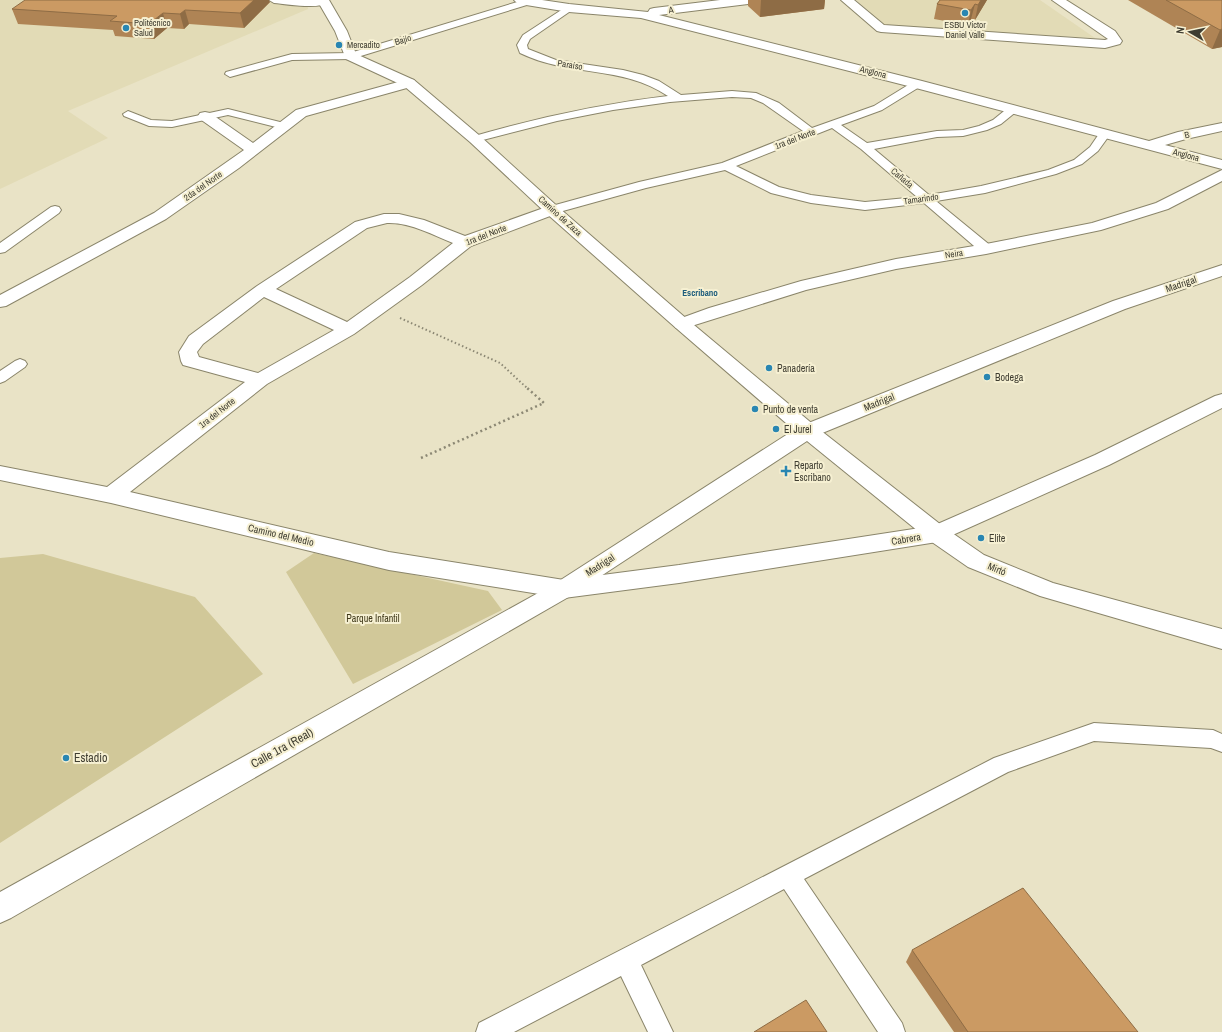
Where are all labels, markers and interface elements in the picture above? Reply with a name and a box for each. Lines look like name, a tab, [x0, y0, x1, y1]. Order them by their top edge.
street label: A	[667, 4, 674, 16]
marker: ESBU Víctor Daniel Valle	[960, 8, 970, 18]
north arrow	[1170, 12, 1210, 52]
place label: Politécnico Salud	[134, 17, 171, 39]
place label: ESBU Víctor Daniel Valle	[944, 19, 986, 41]
marker: Politécnico Salud	[121, 23, 131, 33]
text: N	[1173, 26, 1188, 35]
street label: Bajío	[393, 32, 413, 48]
place label: Mercadito	[347, 39, 380, 51]
marker: Mercadito	[334, 40, 344, 50]
street label: Paraíso	[556, 57, 584, 73]
street label: Anglona	[857, 63, 888, 81]
street label: 1ra del Norte	[773, 126, 817, 152]
street label: B	[1183, 129, 1191, 141]
street label: Anglona	[1170, 145, 1201, 164]
street label: Cañada	[888, 165, 916, 191]
street label: 2da del Norte	[181, 168, 225, 204]
street label: Tamarindo	[903, 191, 939, 207]
street label: Camino de Zaza	[536, 193, 584, 239]
street label: 1ra del Norte	[464, 222, 508, 248]
street label: Neira	[944, 247, 964, 261]
street label: Madrigal	[1164, 273, 1198, 295]
district label: Escribano	[682, 287, 718, 299]
place label: Panadería	[777, 362, 815, 375]
marker: Panadería	[764, 363, 774, 373]
place label: Bodega	[995, 371, 1024, 384]
marker: Bodega	[982, 372, 992, 382]
street label: Madrigal	[862, 390, 896, 414]
street label: 1ra del Norte	[196, 395, 238, 431]
place label: Punto de venta	[763, 403, 819, 416]
marker: Punto de venta	[750, 404, 760, 414]
place label: El Jurel	[784, 423, 812, 436]
marker: El Jurel	[771, 424, 781, 434]
place label: Reparto Escribano	[794, 459, 831, 484]
marker: Reparto Escribano	[781, 466, 791, 476]
street label: Camino del Medio	[247, 521, 316, 549]
street label: Cabrera	[890, 530, 922, 548]
place label: Elite	[989, 532, 1006, 545]
marker: Elite	[976, 533, 986, 543]
street label: Madrigal	[583, 551, 617, 579]
street label: Mirtó	[986, 559, 1008, 579]
park label: Parque Infantil	[346, 612, 400, 625]
street label: Calle 1ra (Real)	[248, 724, 316, 772]
place label: Estadio	[74, 750, 107, 766]
marker: Estadio	[61, 753, 71, 763]

